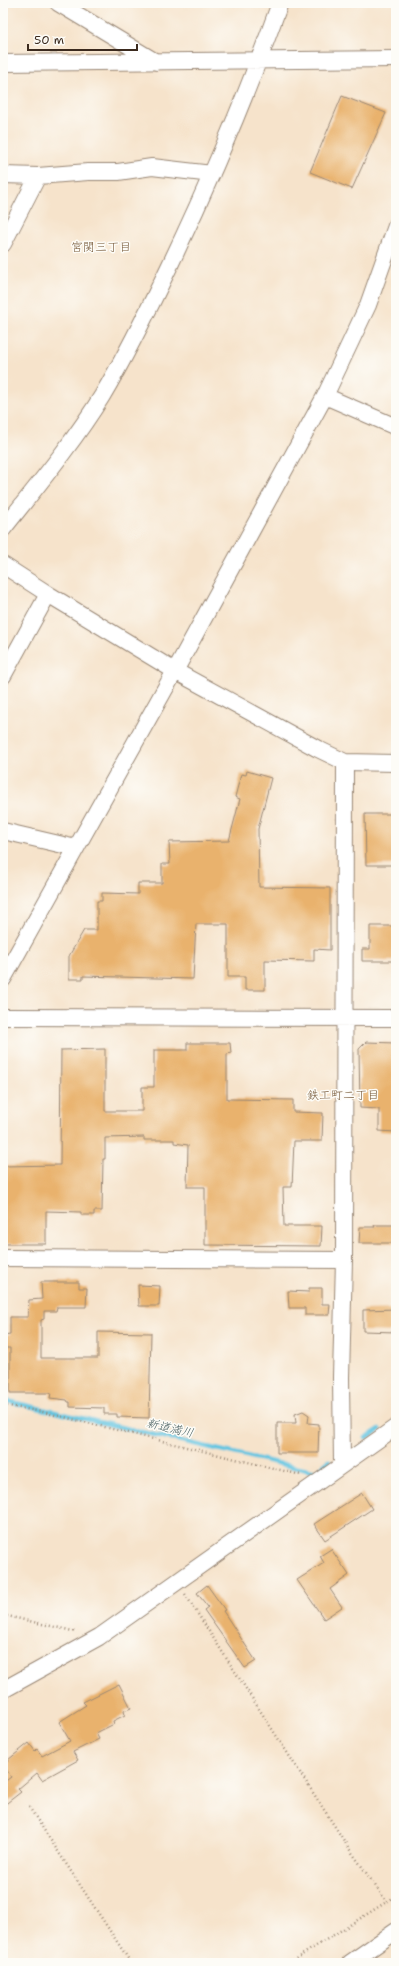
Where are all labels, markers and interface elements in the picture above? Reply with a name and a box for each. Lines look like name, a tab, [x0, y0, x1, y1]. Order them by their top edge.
scale bar	[28, 26, 137, 52]
text: 50 m	[34, 32, 64, 48]
district label: 宮関三丁目	[71, 239, 131, 255]
district label: 鉄工町二丁目	[307, 1087, 379, 1103]
water label: 新道満川	[145, 1415, 195, 1441]

